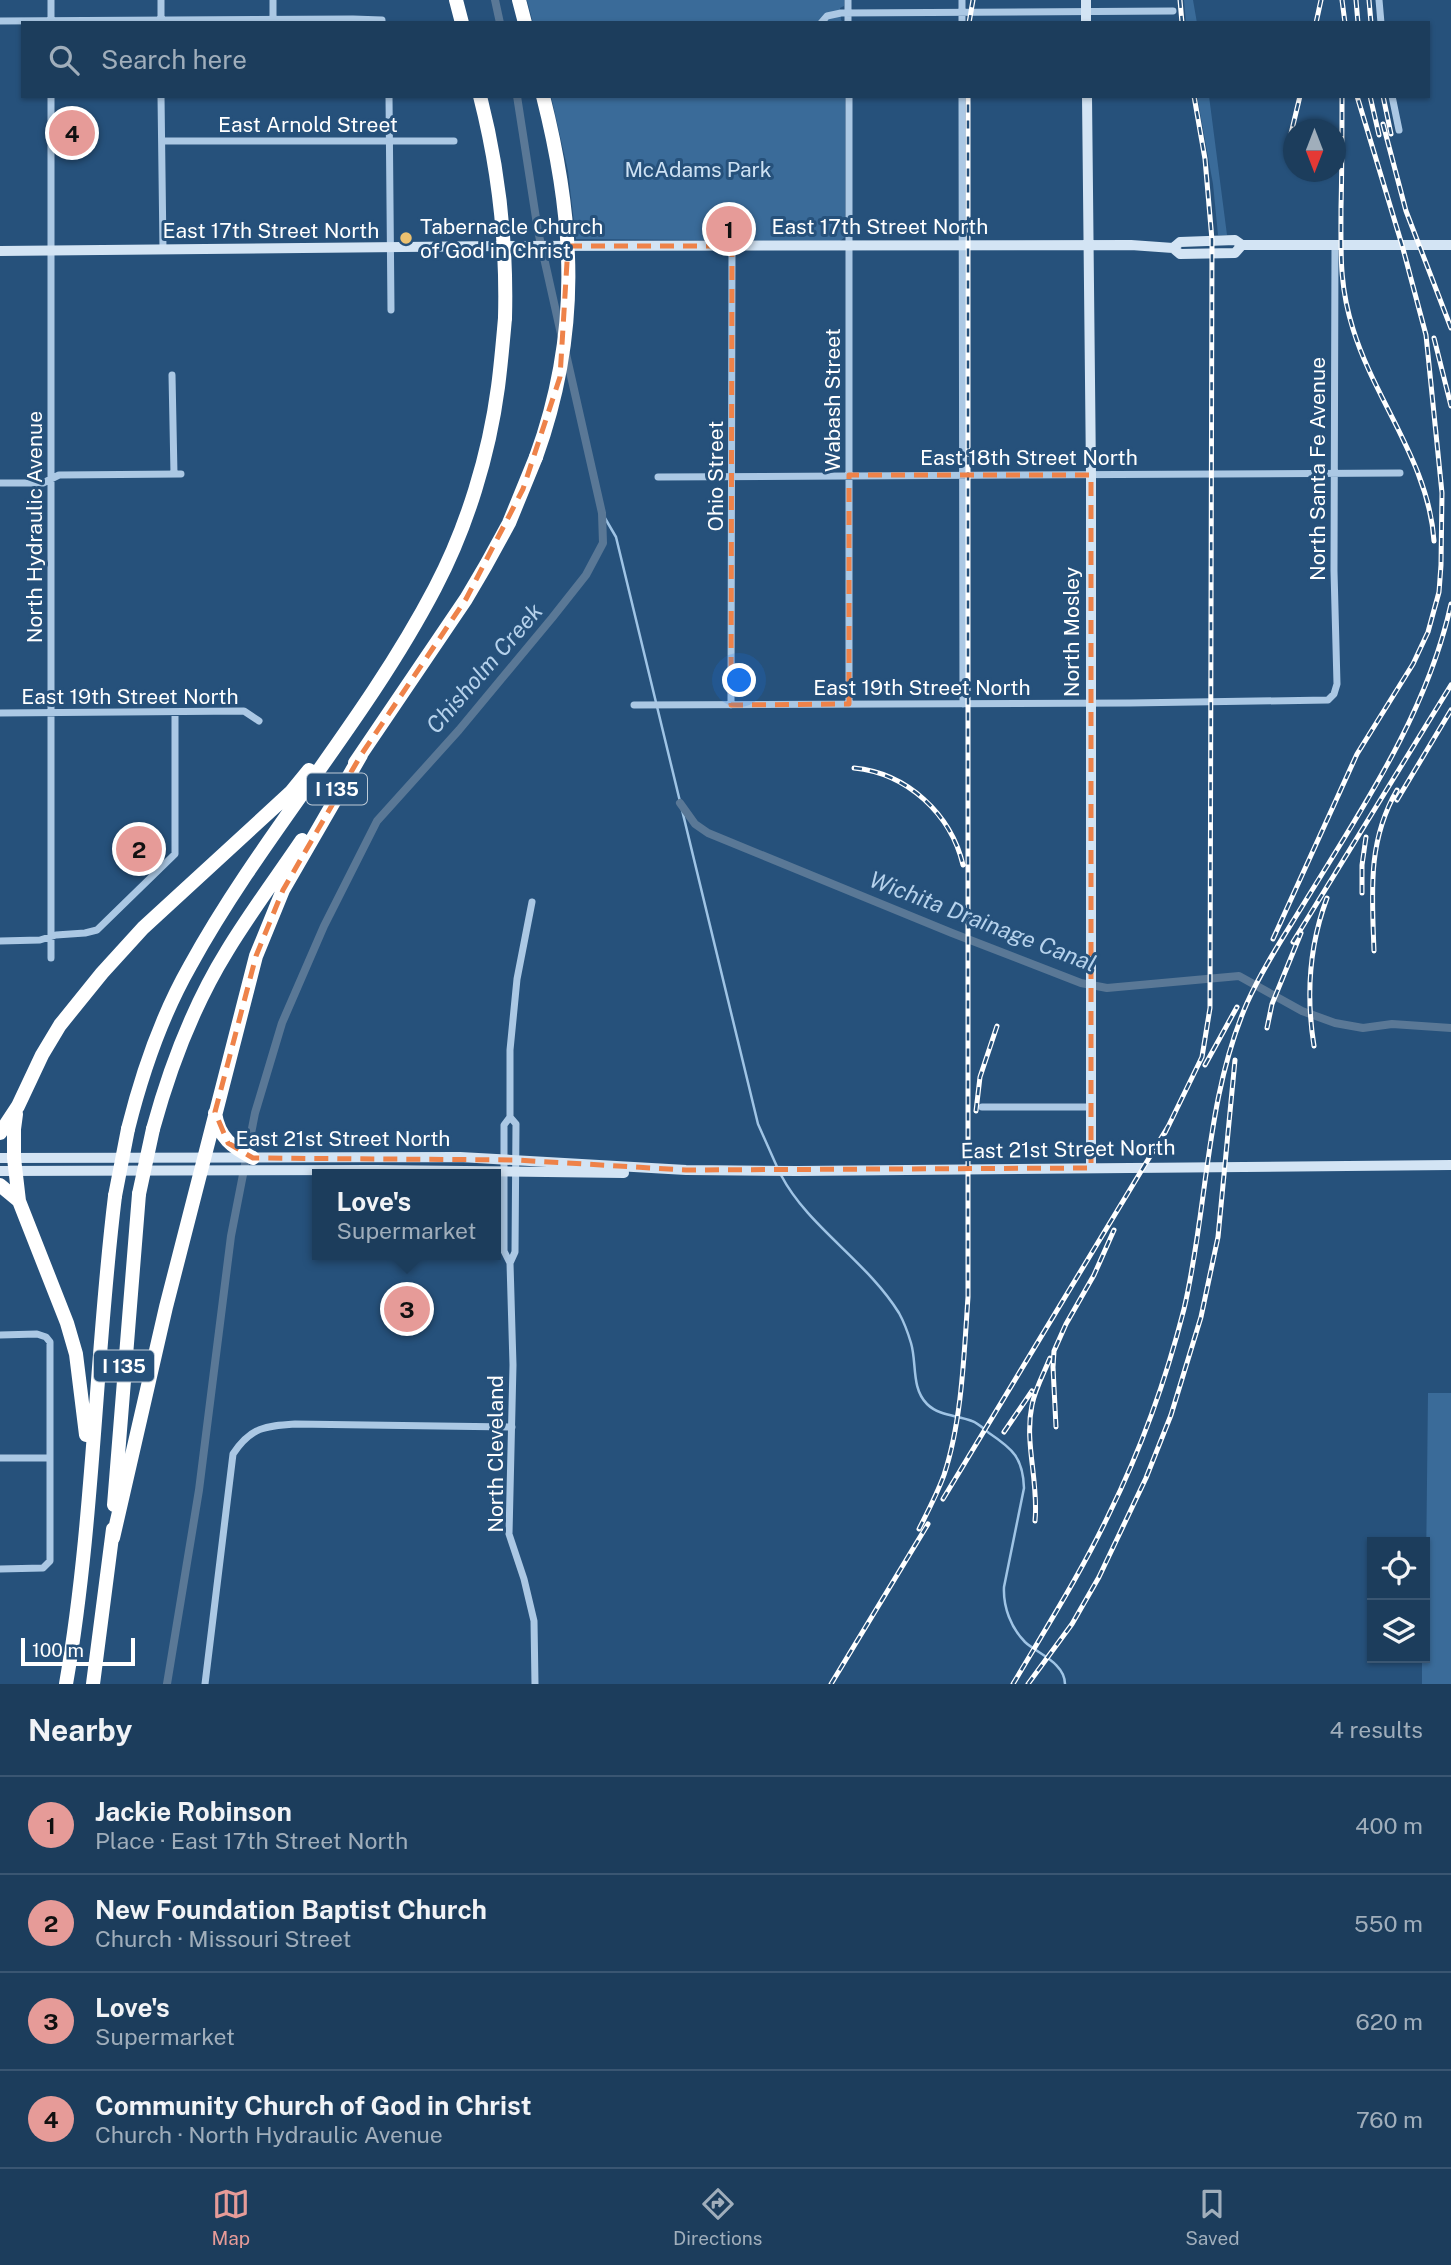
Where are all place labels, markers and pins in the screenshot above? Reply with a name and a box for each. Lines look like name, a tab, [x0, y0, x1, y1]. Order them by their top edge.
pin: 4	[49, 107, 95, 159]
pin: 1	[706, 203, 752, 255]
place label: Tabernacle Church of God in Christ	[420, 214, 603, 263]
marker: Tabernacle Church of God in Christ	[398, 230, 414, 246]
pin: 2	[116, 823, 162, 875]
pin: 3	[384, 1283, 430, 1335]

